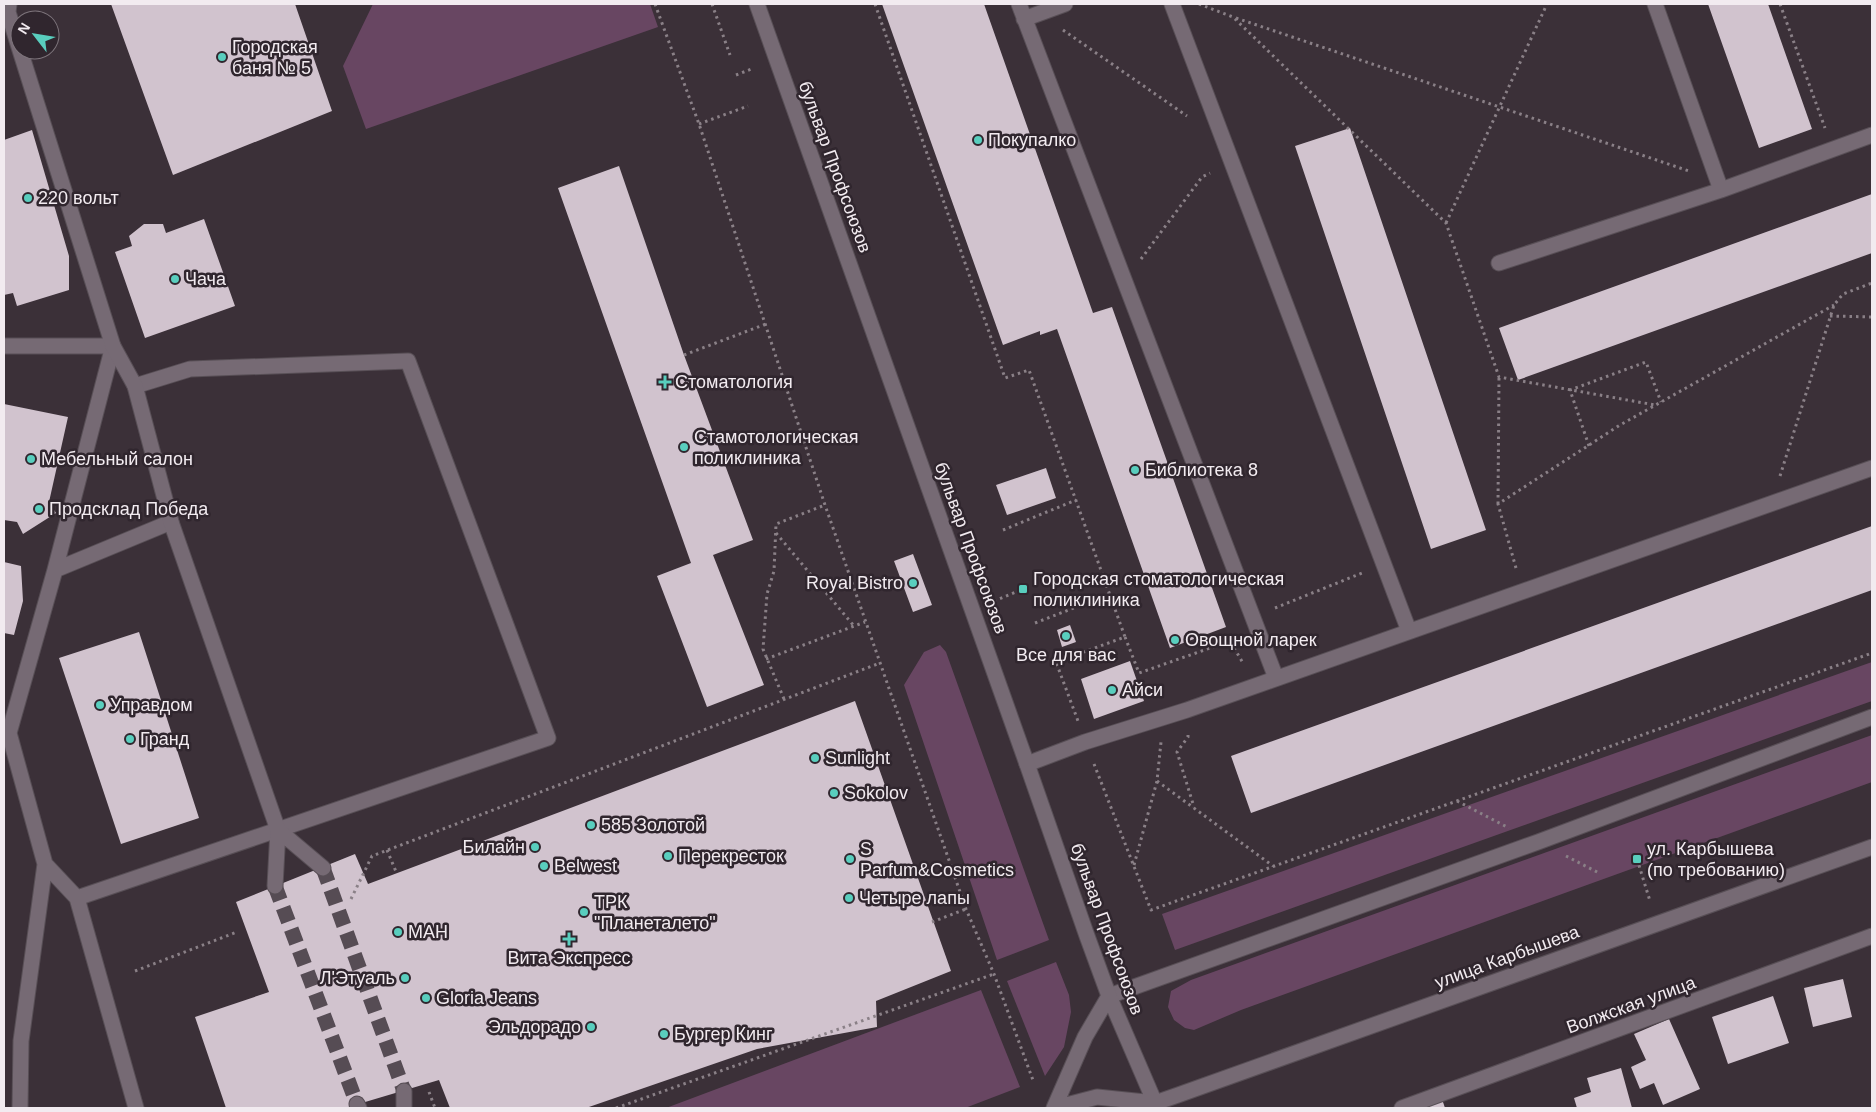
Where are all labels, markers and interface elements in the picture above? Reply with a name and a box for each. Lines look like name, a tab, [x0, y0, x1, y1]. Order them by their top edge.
north arrow	[10, 10, 60, 60]
text: N	[14, 20, 33, 37]
place label: Городская баня № 5	[232, 37, 318, 78]
marker: Городская баня № 5	[216, 51, 228, 63]
street label: бульвар Профсоюзов	[795, 79, 875, 255]
place label: Покупалко	[988, 130, 1076, 150]
marker: Покупалко	[972, 134, 984, 146]
place label: 220 вольт	[38, 188, 119, 208]
marker: 220 вольт	[22, 192, 34, 204]
place label: Чача	[185, 269, 227, 289]
marker: Чача	[169, 273, 181, 285]
place label: Стоматология	[675, 372, 793, 392]
marker: Стоматология	[659, 376, 671, 388]
place label: Стамотологическая поликлиника	[694, 427, 858, 468]
marker: Стамотологическая поликлиника	[678, 441, 690, 453]
place label: Мебельный салон	[41, 449, 193, 469]
marker: Мебельный салон	[25, 453, 37, 465]
street label: бульвар Профсоюзов	[931, 460, 1011, 636]
place label: Библиотека 8	[1145, 460, 1258, 480]
marker: Библиотека 8	[1129, 464, 1141, 476]
place label: Продсклад Победа	[49, 499, 209, 519]
marker: Продсклад Победа	[33, 503, 45, 515]
place label: Городская стоматологическая поликлиника	[1033, 569, 1284, 610]
place label: Royal Bistro	[806, 573, 903, 593]
marker: Royal Bistro	[907, 577, 919, 589]
marker: Городская стоматологическая поликлиника	[1017, 583, 1029, 595]
marker: Все для вас	[1060, 630, 1072, 642]
place label: Овощной ларек	[1185, 630, 1317, 650]
marker: Овощной ларек	[1169, 634, 1181, 646]
place label: Все для вас	[1016, 645, 1116, 665]
place label: Айси	[1122, 680, 1163, 700]
marker: Айси	[1106, 684, 1118, 696]
place label: Управдом	[110, 695, 193, 715]
marker: Управдом	[94, 699, 106, 711]
place label: Гранд	[140, 729, 190, 749]
marker: Гранд	[124, 733, 136, 745]
place label: Sunlight	[825, 748, 890, 768]
marker: Sunlight	[809, 752, 821, 764]
place label: Sokolov	[844, 783, 908, 803]
marker: Sokolov	[828, 787, 840, 799]
place label: 585 Золотой	[601, 815, 705, 835]
marker: 585 Золотой	[585, 819, 597, 831]
place label: Билайн	[463, 837, 525, 857]
place label: S Parfum&Cosmetics	[860, 839, 1014, 880]
place label: ул. Карбышева (по требованию)	[1647, 839, 1785, 880]
marker: Билайн	[529, 841, 541, 853]
street label: бульвар Профсоюзов	[1067, 841, 1147, 1017]
place label: Перекресток	[678, 846, 784, 866]
marker: Перекресток	[662, 850, 674, 862]
marker: S Parfum&Cosmetics	[844, 853, 856, 865]
marker: ул. Карбышева (по требованию)	[1631, 853, 1643, 865]
place label: Belwest	[554, 856, 617, 876]
marker: Belwest	[538, 860, 550, 872]
place label: Четыре лапы	[859, 888, 970, 908]
place label: ТРК "Планеталето"	[594, 892, 716, 933]
marker: Четыре лапы	[843, 892, 855, 904]
marker: ТРК "Планеталето"	[578, 906, 590, 918]
street label: улица Карбышева	[1432, 921, 1583, 992]
place label: МАН	[408, 922, 448, 942]
marker: МАН	[392, 926, 404, 938]
marker: Вита Экспресс	[563, 933, 575, 945]
place label: Вита Экспресс	[508, 948, 630, 968]
place label: Л'Этуаль	[320, 968, 395, 988]
marker: Л'Этуаль	[399, 972, 411, 984]
street label: Волжская улица	[1564, 972, 1699, 1038]
place label: Gloria Jeans	[436, 988, 537, 1008]
marker: Gloria Jeans	[420, 992, 432, 1004]
place label: Эльдорадо	[488, 1017, 581, 1037]
marker: Эльдорадо	[585, 1021, 597, 1033]
place label: Бургер Кинг	[674, 1024, 773, 1044]
marker: Бургер Кинг	[658, 1028, 670, 1040]

